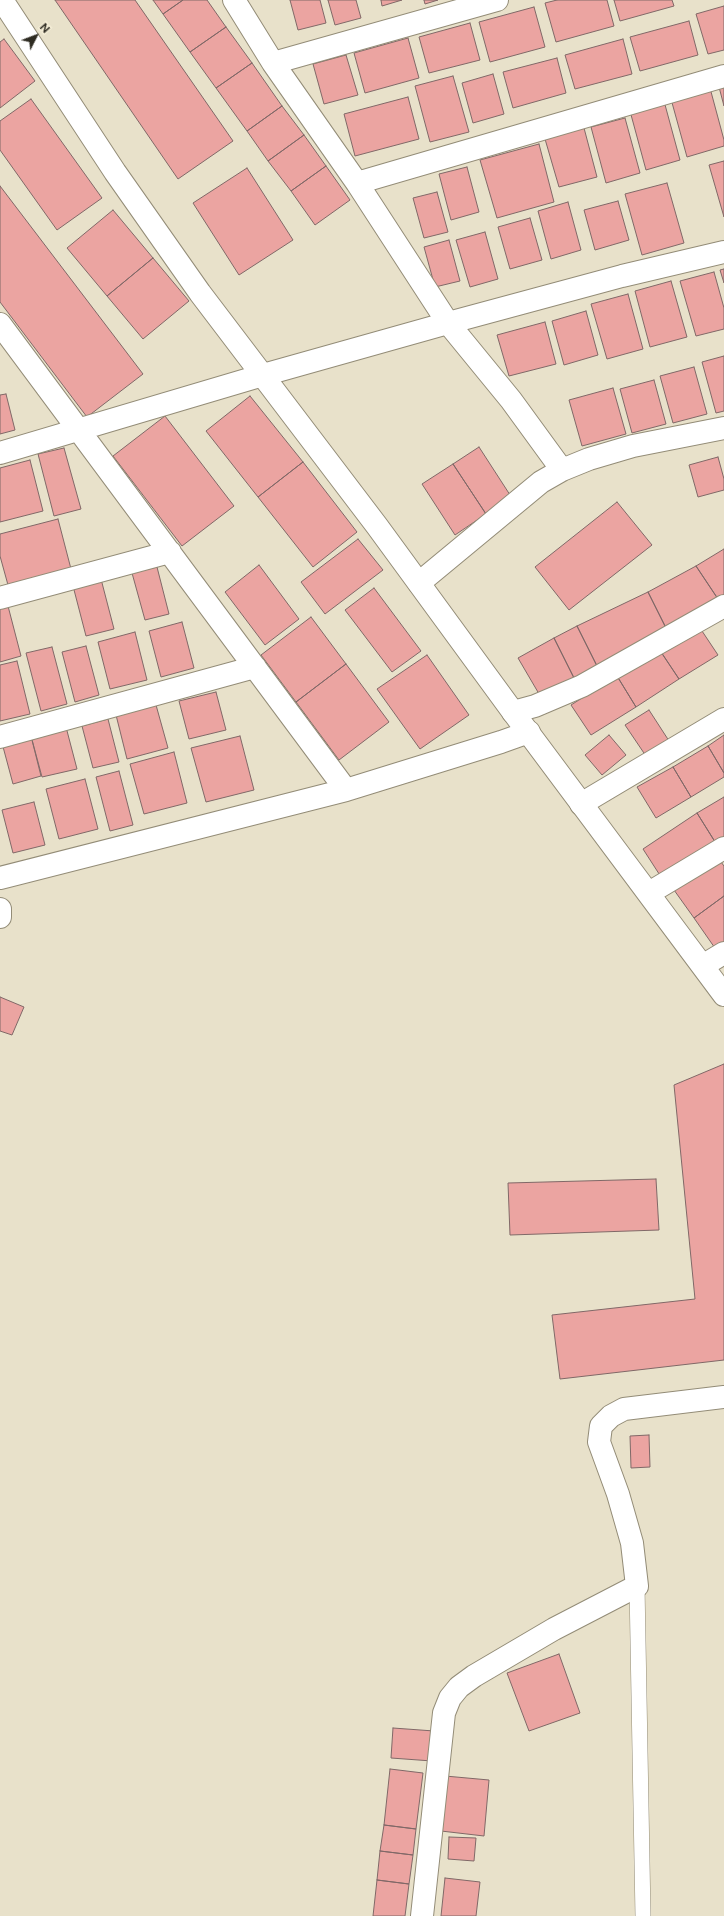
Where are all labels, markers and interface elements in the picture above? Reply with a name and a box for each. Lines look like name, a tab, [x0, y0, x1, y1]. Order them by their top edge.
north arrow	[16, 16, 56, 56]
text: N	[38, 21, 52, 35]

